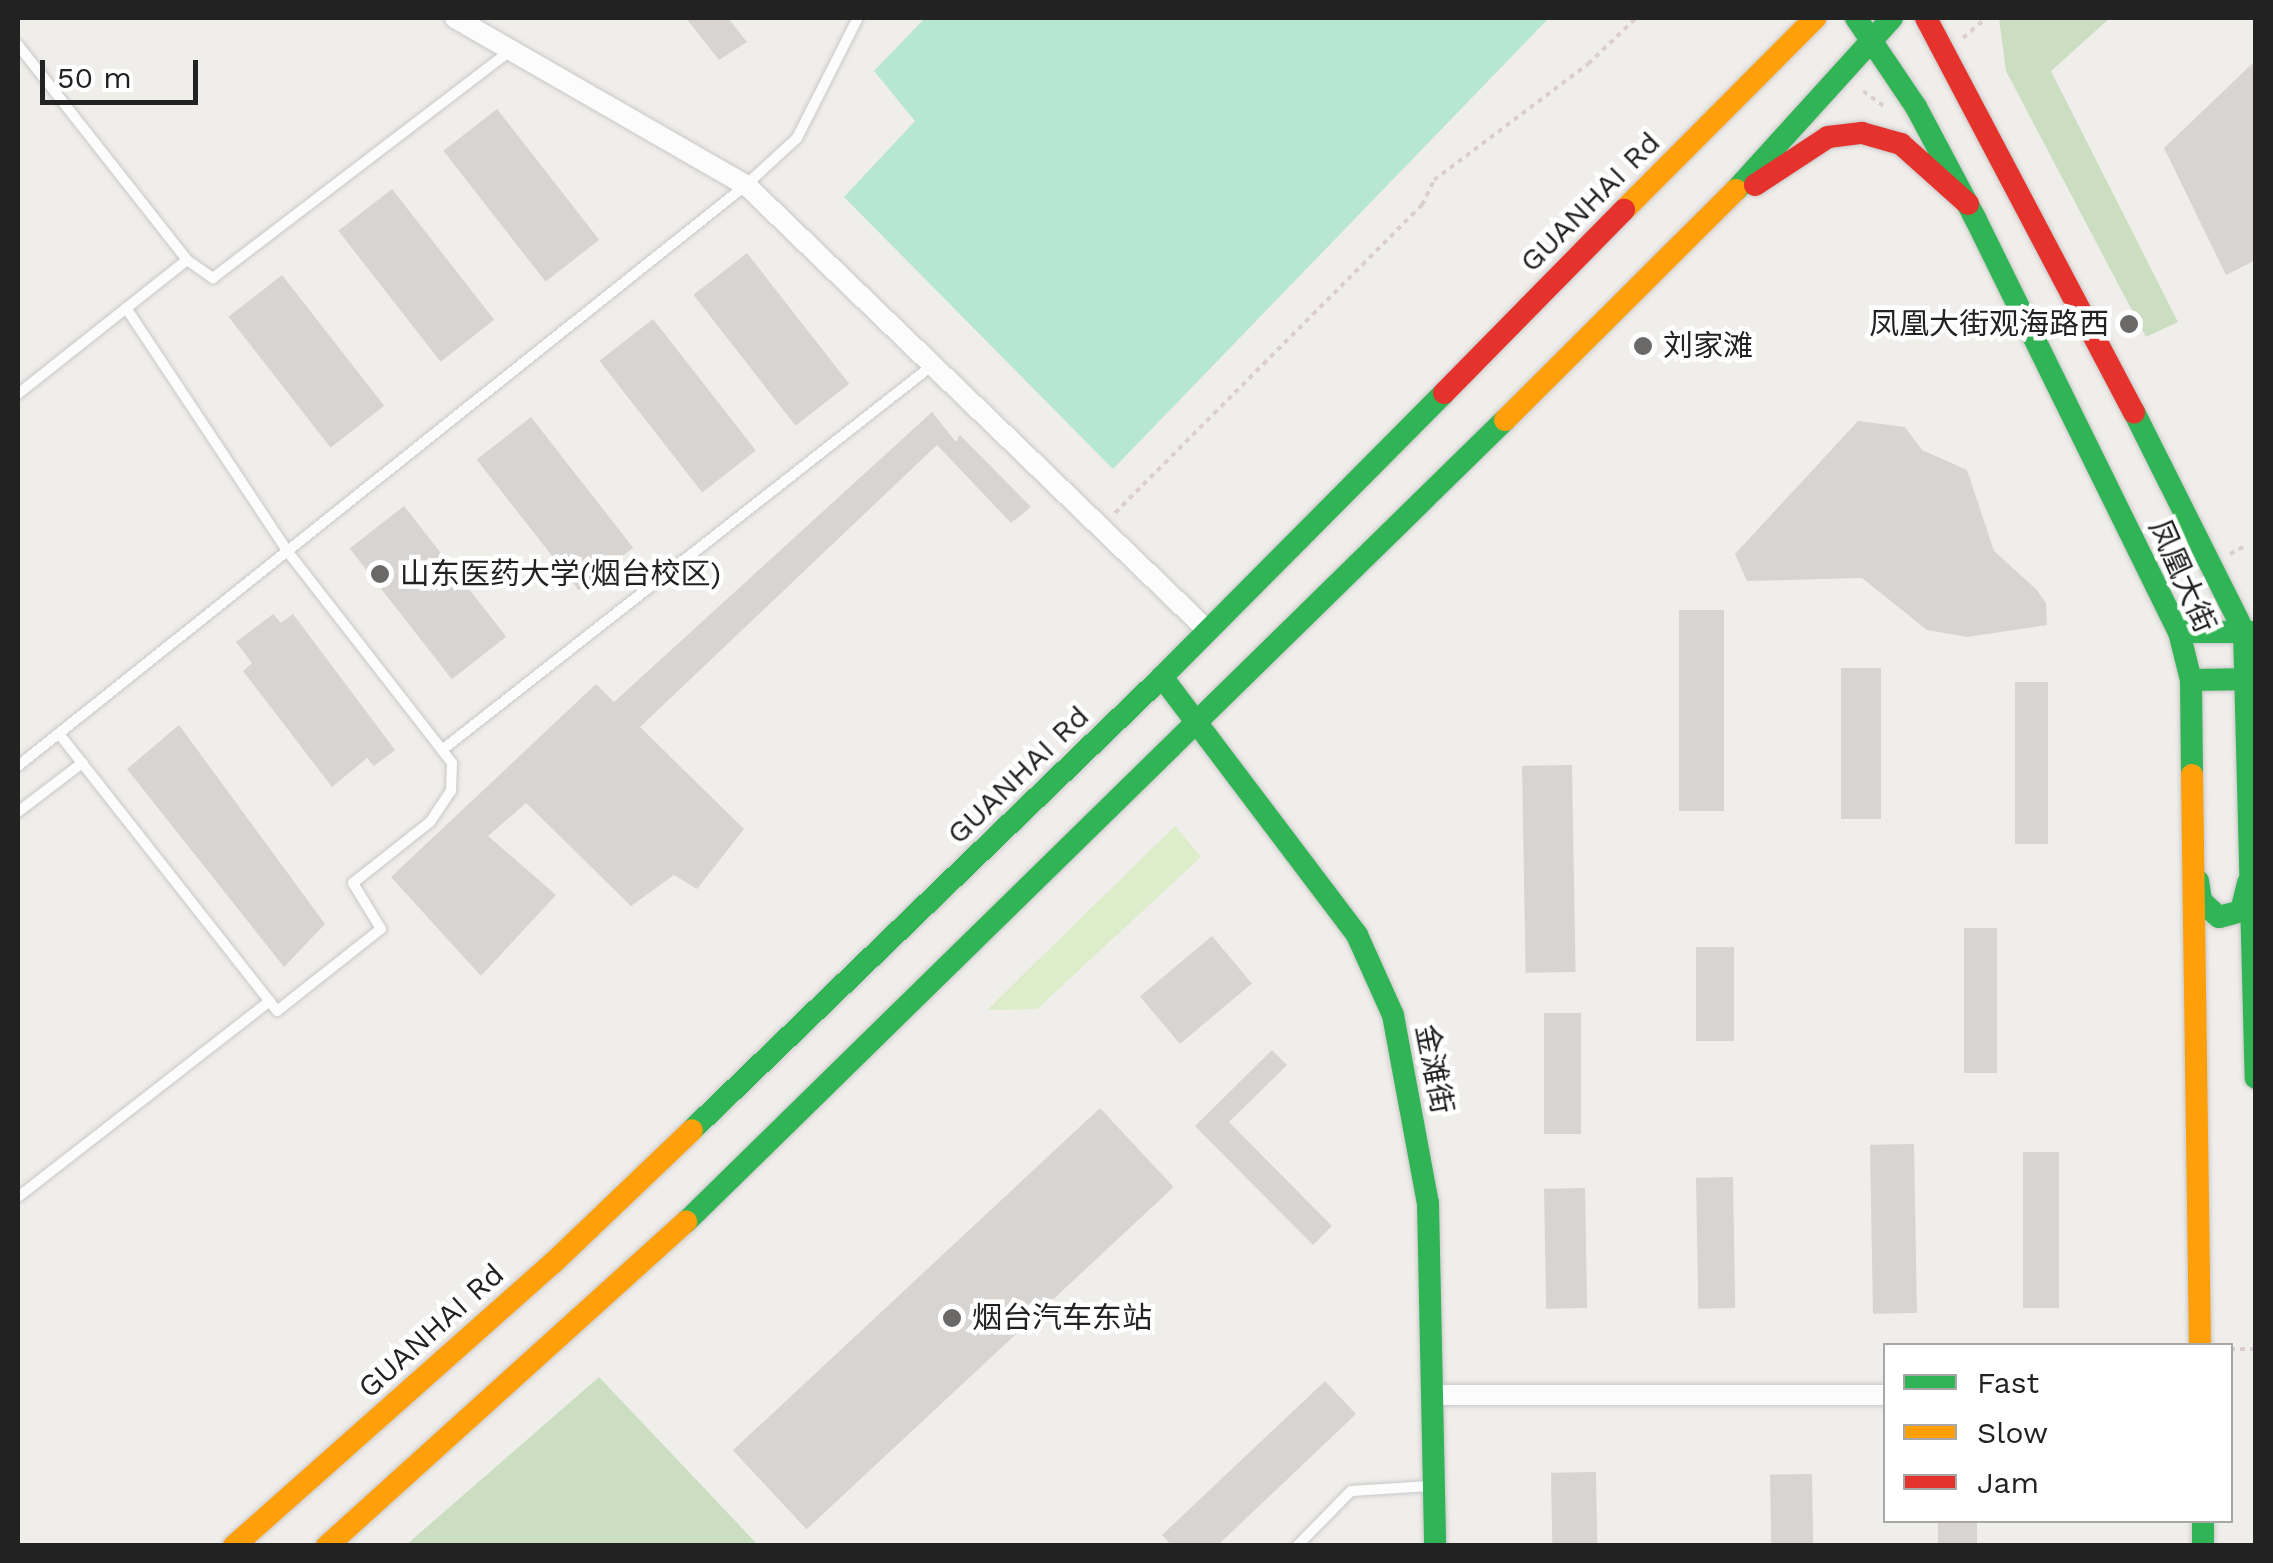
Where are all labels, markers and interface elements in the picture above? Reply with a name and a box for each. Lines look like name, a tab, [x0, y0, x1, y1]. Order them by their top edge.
scale bar	[45, 40, 202, 102]
text: 50 m	[57, 60, 132, 95]
street label: GUANHAI Rd	[1512, 124, 1668, 280]
place label: 凤凰大街观海路西	[1869, 306, 2109, 342]
marker: 凤凰大街观海路西	[2118, 313, 2140, 335]
place label: 刘家滩	[1663, 328, 1753, 364]
marker: 刘家滩	[1632, 335, 1654, 357]
street label: 凤凰大街	[2141, 514, 2223, 638]
place label: 山东医药大学(烟台校区)	[400, 556, 721, 592]
marker: 山东医药大学(烟台校区)	[369, 563, 391, 585]
street label: GUANHAI Rd	[940, 698, 1096, 852]
street label: 金滩街	[1408, 1021, 1460, 1117]
street label: GUANHAI Rd	[351, 1256, 511, 1406]
place label: 烟台汽车东站	[972, 1300, 1152, 1336]
marker: 烟台汽车东站	[941, 1307, 963, 1329]
legend	[1883, 1343, 2233, 1523]
text: Fast	[1977, 1365, 2039, 1400]
text: Slow	[1977, 1415, 2048, 1450]
text: Jam	[1977, 1465, 2039, 1500]

